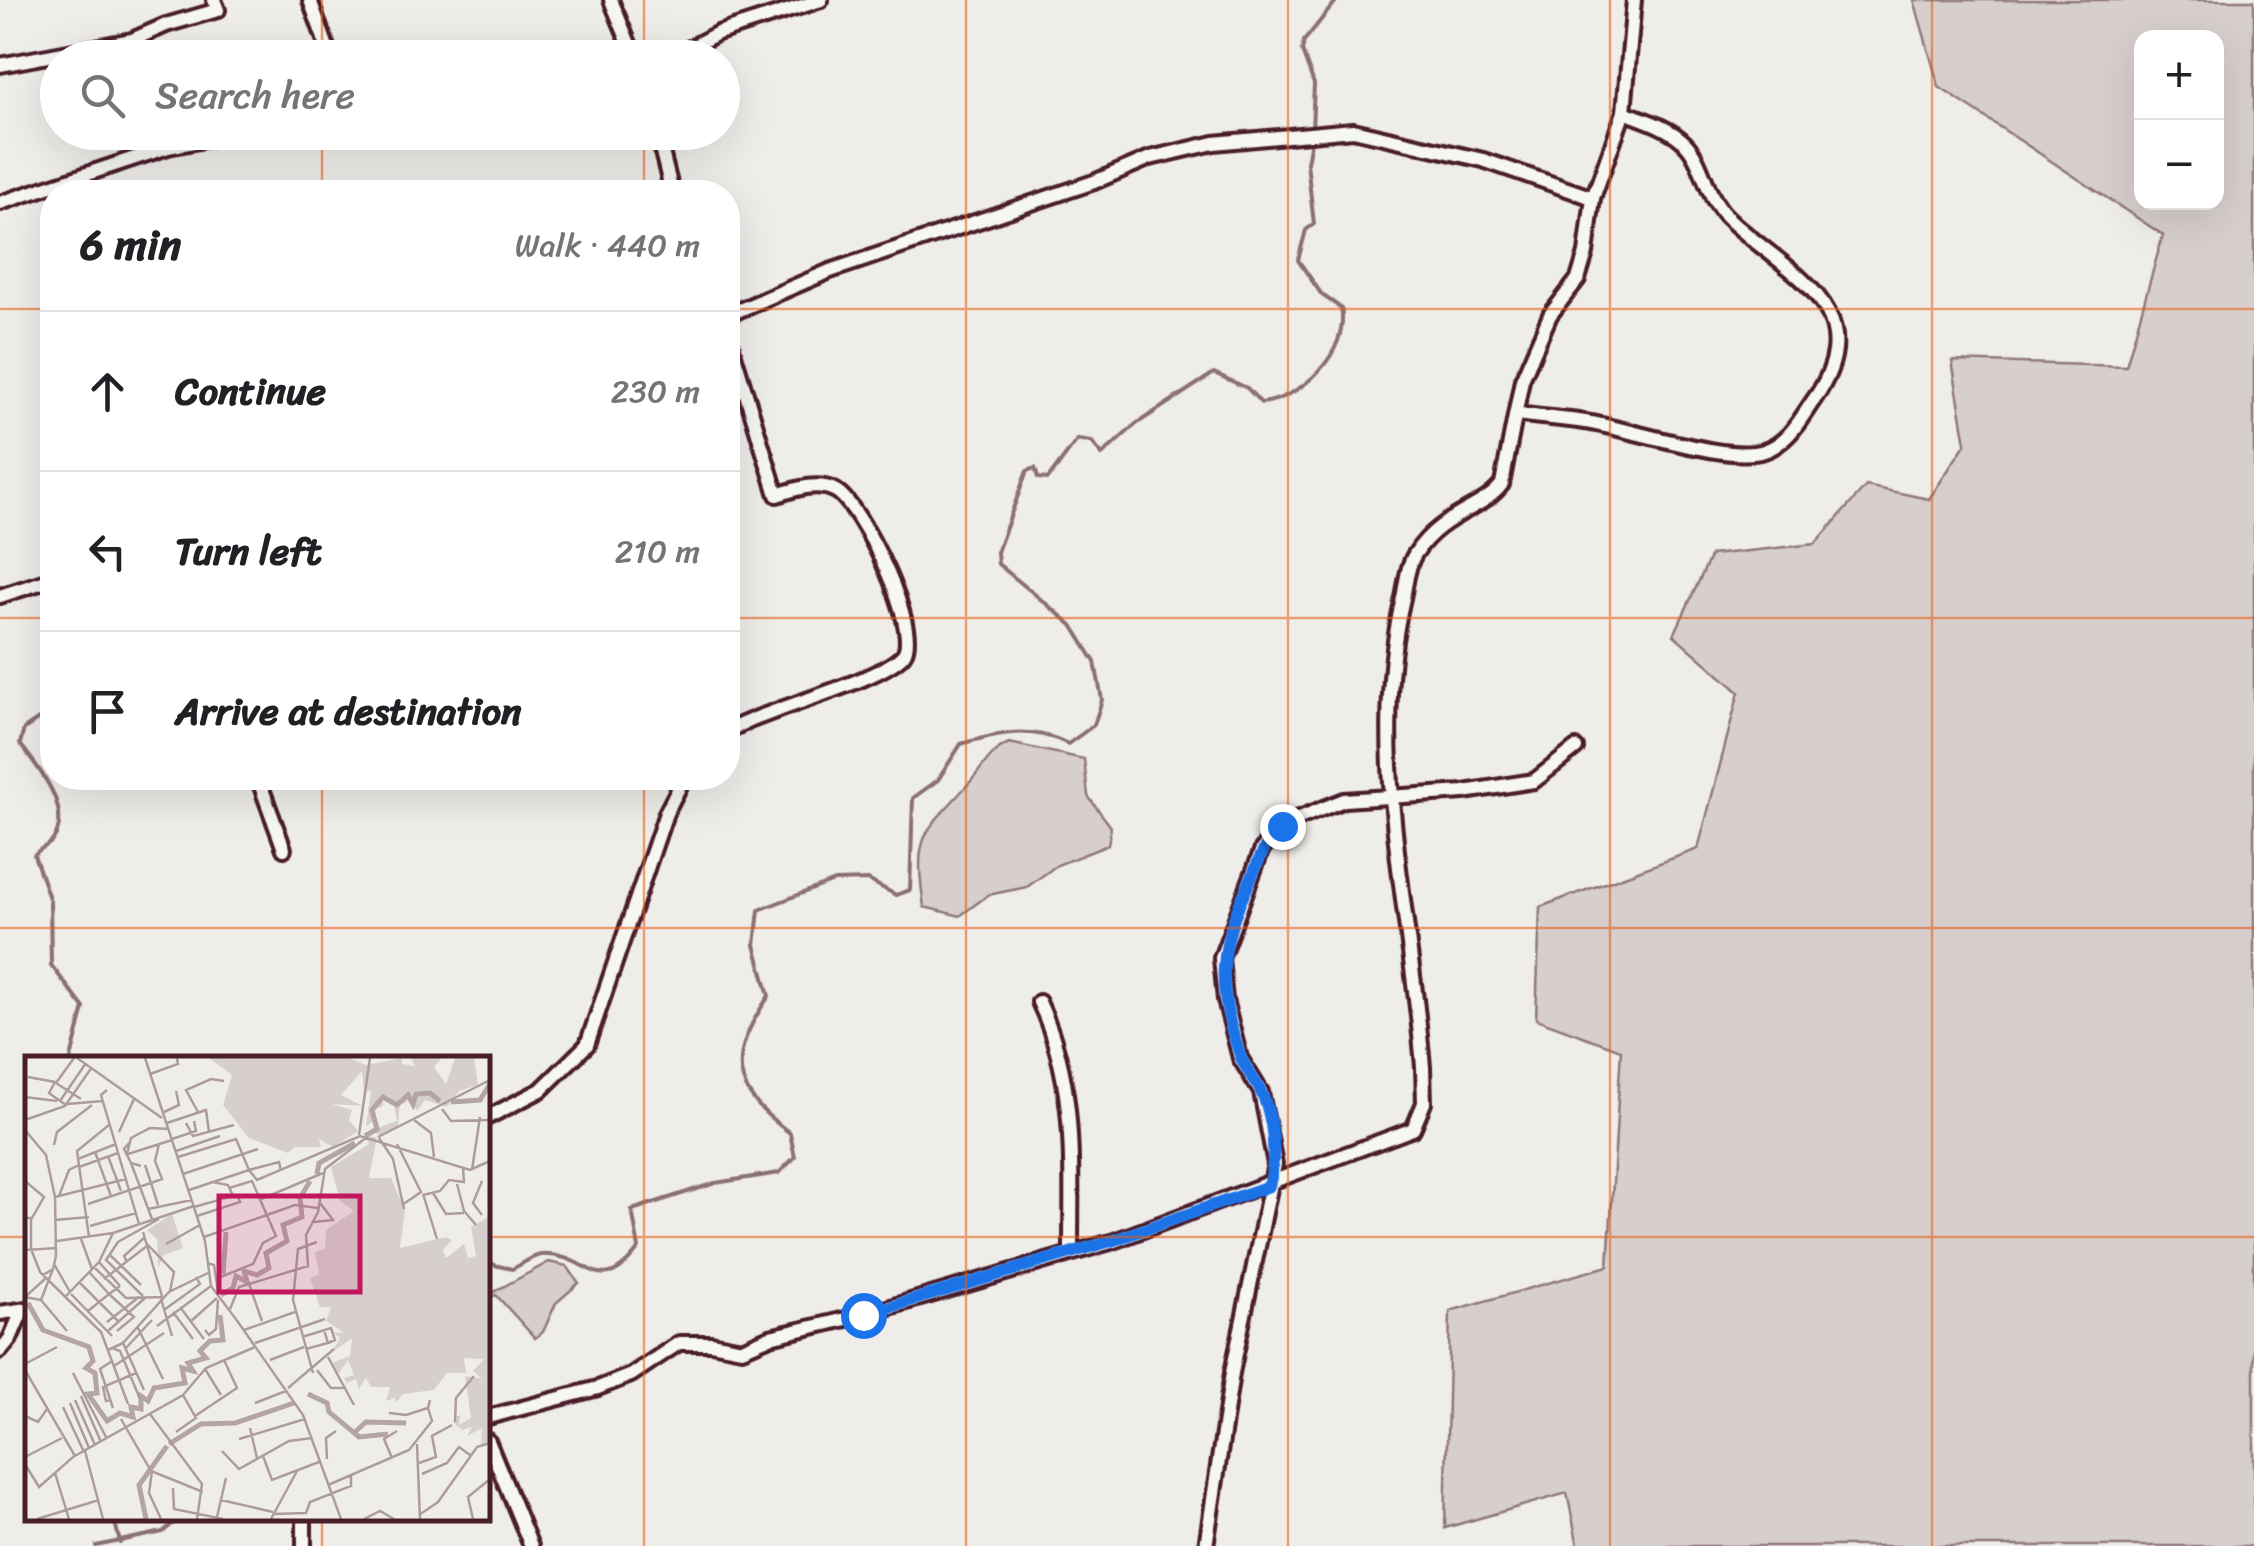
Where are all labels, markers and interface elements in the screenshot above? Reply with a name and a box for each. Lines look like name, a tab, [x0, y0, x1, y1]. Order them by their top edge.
map controls	[2134, 30, 2224, 210]
button: +	[2134, 30, 2224, 120]
search box	[40, 40, 740, 150]
text: Search here	[155, 62, 355, 129]
icon: search	[75, 68, 130, 123]
button: −	[2134, 120, 2224, 210]
text: 6 min	[80, 208, 181, 282]
text: Walk · 440 m	[515, 217, 700, 274]
text: Continue	[175, 358, 326, 425]
text: 230 m	[611, 363, 700, 420]
icon: ahead	[80, 364, 135, 419]
text: Turn left	[175, 518, 321, 585]
text: 210 m	[615, 523, 700, 580]
icon: left	[80, 524, 135, 579]
text: Arrive at destination	[175, 678, 522, 745]
icon: arrive	[80, 684, 135, 739]
route end	[1260, 804, 1306, 850]
inset map	[25, 1056, 490, 1521]
route start	[841, 1293, 887, 1339]

